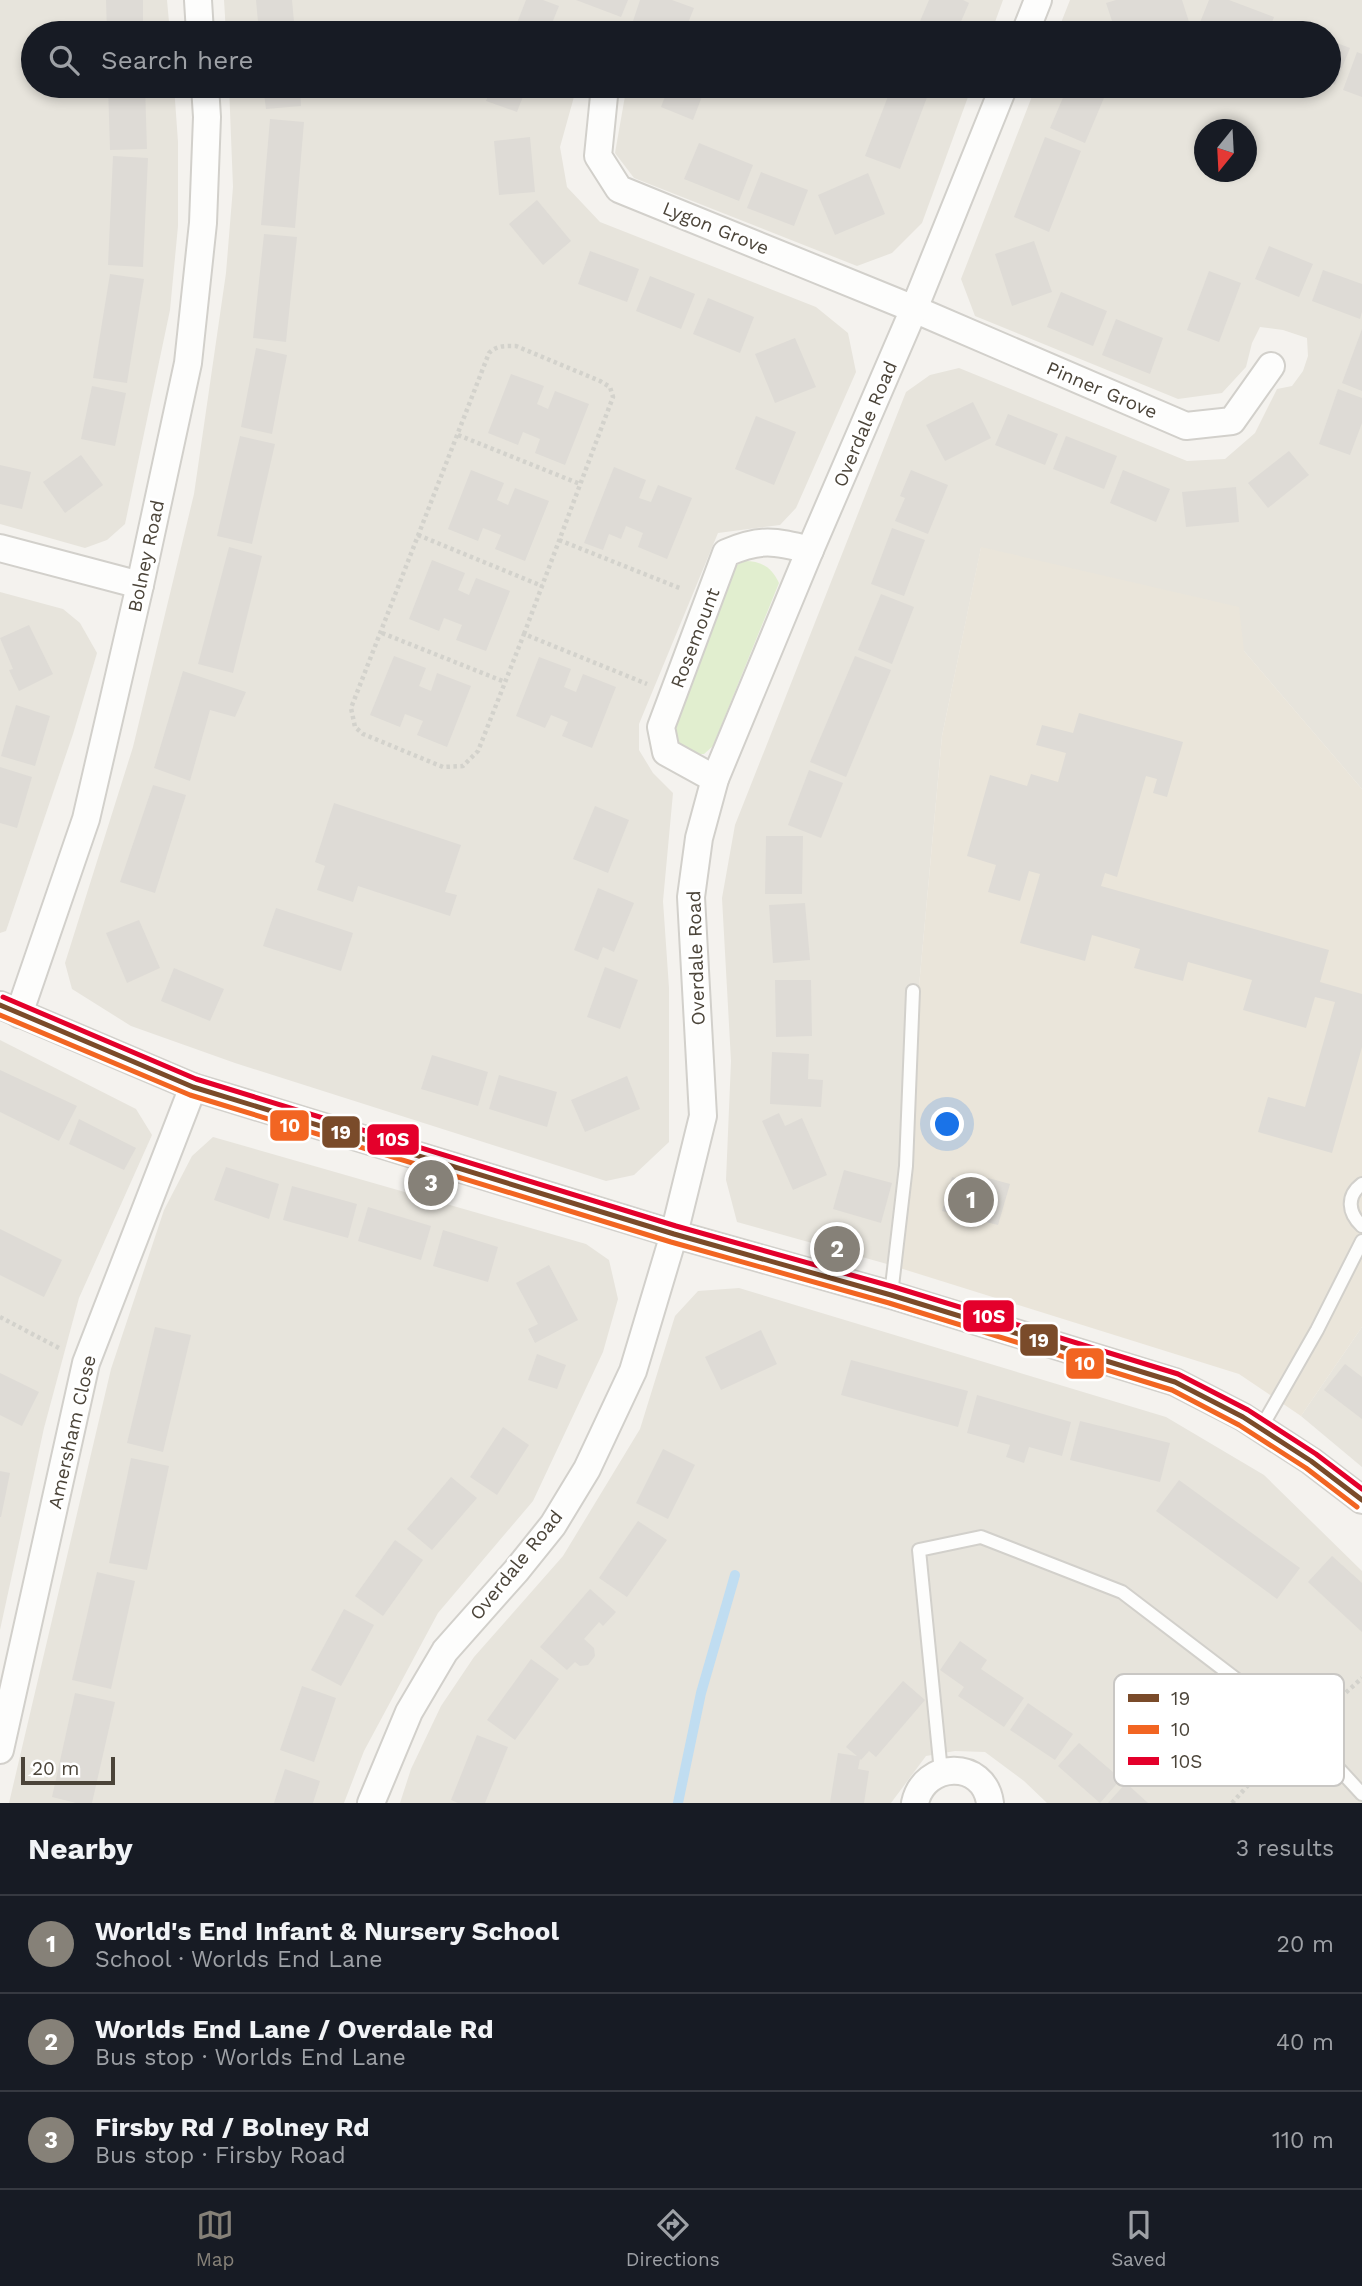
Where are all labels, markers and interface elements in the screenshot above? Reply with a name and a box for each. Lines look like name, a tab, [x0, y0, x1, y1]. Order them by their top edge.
search box	[21, 21, 1341, 98]
icon: search	[45, 41, 83, 79]
text: Search here	[101, 45, 253, 75]
north arrow	[1194, 119, 1257, 182]
street label: Lygon Grove	[659, 196, 773, 260]
street label: Pinner Grove	[1043, 356, 1161, 424]
street label: Overdale Road	[828, 357, 902, 491]
street label: Bolney Road	[123, 498, 169, 614]
street label: Rosemount	[665, 585, 725, 691]
street label: Overdale Road	[682, 890, 710, 1026]
your location	[930, 1107, 964, 1141]
line badge: 10	[269, 1109, 310, 1142]
text: 10	[280, 1114, 300, 1137]
line badge: 19	[321, 1115, 361, 1149]
text: 19	[331, 1121, 351, 1144]
line badge: 10S	[366, 1123, 420, 1156]
text: 10S	[377, 1128, 409, 1151]
pin: 3	[408, 1157, 454, 1209]
pin: 1	[948, 1174, 994, 1226]
pin: 2	[814, 1223, 860, 1275]
line badge: 10S	[962, 1299, 1015, 1333]
text: 10S	[973, 1305, 1005, 1328]
line badge: 19	[1019, 1323, 1059, 1357]
text: 19	[1029, 1329, 1049, 1352]
line badge: 10	[1065, 1347, 1105, 1380]
text: 10	[1075, 1352, 1095, 1375]
street label: Amersham Close	[43, 1353, 101, 1511]
street label: Overdale Road	[465, 1505, 567, 1625]
legend	[1114, 1674, 1344, 1786]
text: 19	[1171, 1687, 1190, 1710]
text: 10	[1171, 1718, 1190, 1741]
text: 10S	[1171, 1750, 1202, 1773]
scale bar	[21, 1754, 116, 1786]
text: 20 m	[32, 1757, 79, 1780]
text: Nearby	[28, 1831, 133, 1866]
text: 3 results	[1236, 1835, 1334, 1862]
text: World's End Infant & Nursery School	[95, 1916, 559, 1946]
text: 1	[46, 1931, 56, 1958]
text: 20 m	[1277, 1931, 1334, 1958]
text: School · Worlds End Lane	[95, 1946, 382, 1973]
text: Worlds End Lane / Overdale Rd	[95, 2014, 494, 2044]
text: 2	[44, 2029, 58, 2056]
text: 40 m	[1276, 2029, 1334, 2056]
text: Bus stop · Worlds End Lane	[95, 2044, 406, 2071]
text: Firsby Rd / Bolney Rd	[95, 2112, 370, 2142]
text: 3	[44, 2127, 58, 2154]
text: 110 m	[1272, 2127, 1334, 2154]
text: Bus stop · Firsby Road	[95, 2142, 346, 2169]
tab: Map	[196, 2206, 234, 2271]
tab: Directions	[626, 2206, 720, 2271]
tab: Saved	[1111, 2206, 1166, 2271]

